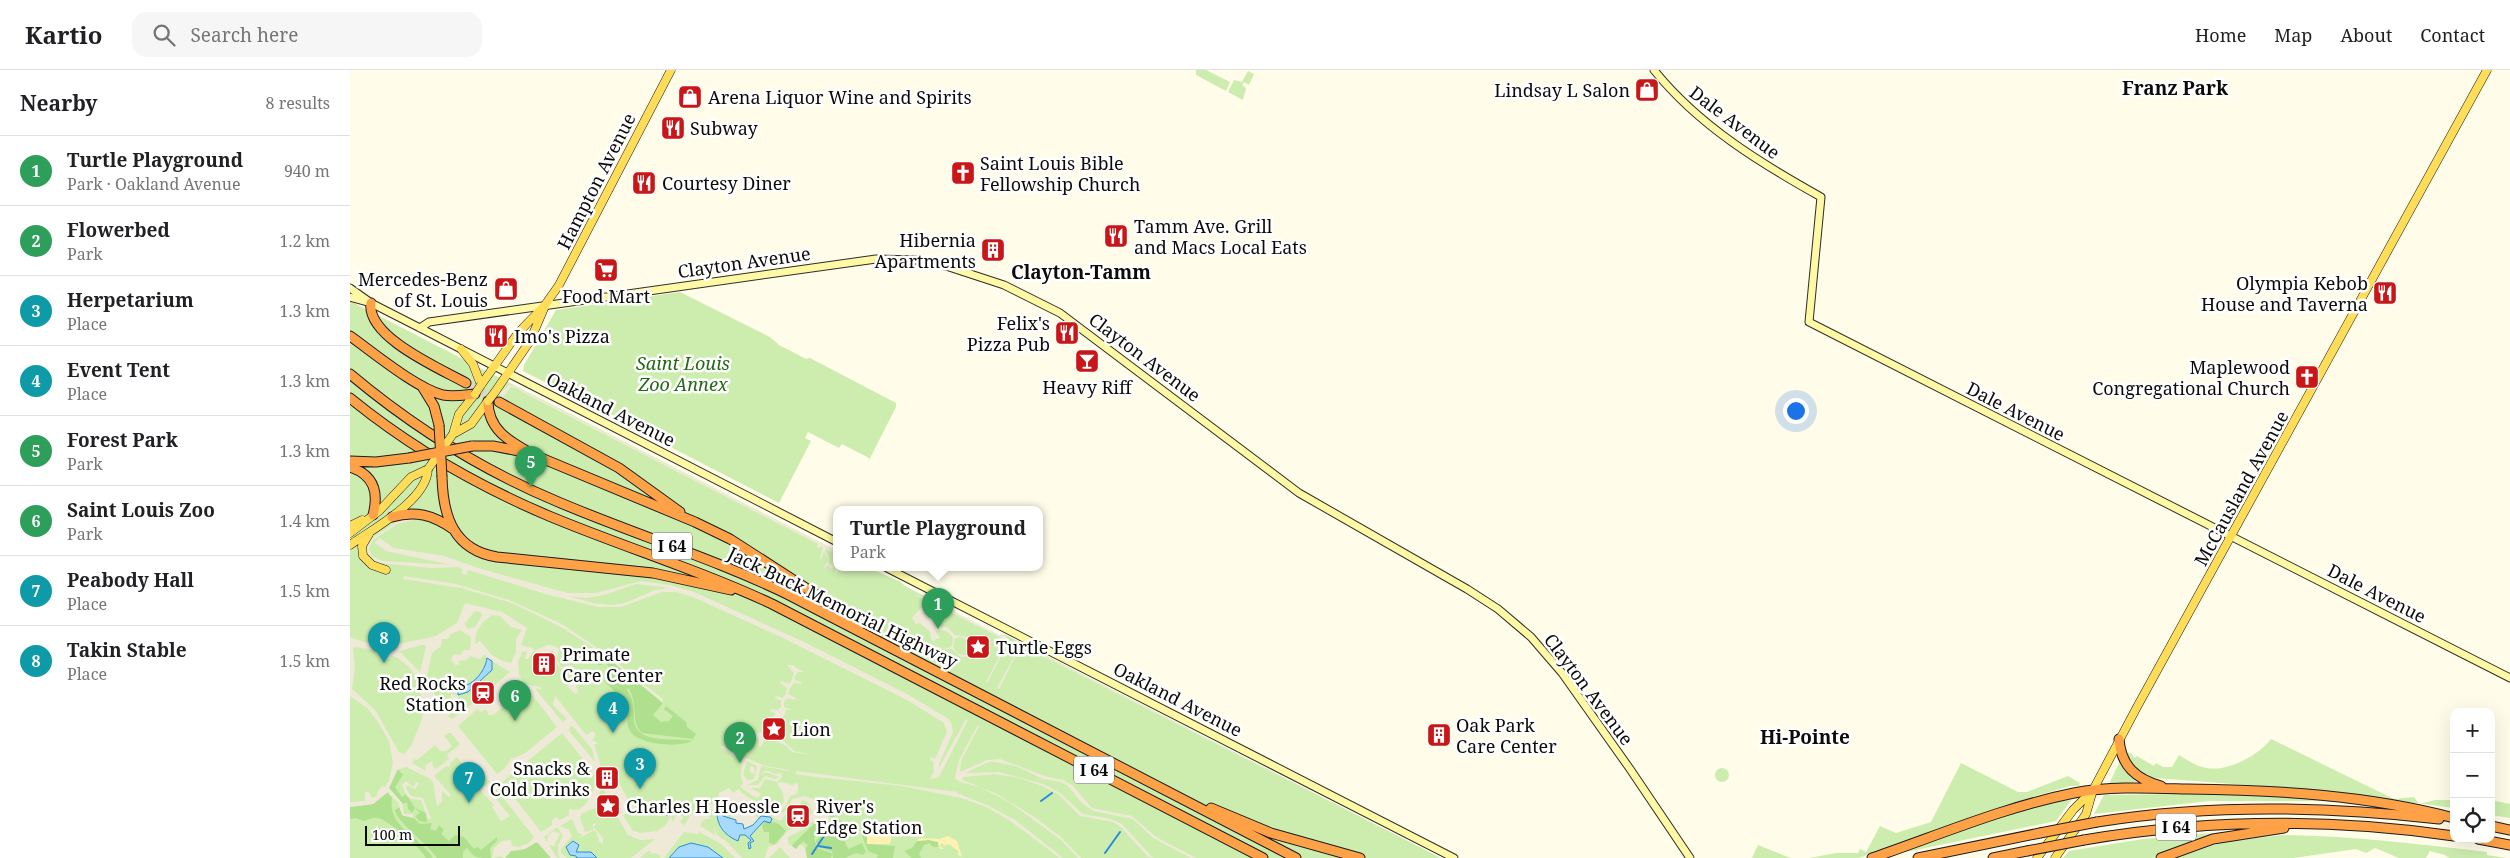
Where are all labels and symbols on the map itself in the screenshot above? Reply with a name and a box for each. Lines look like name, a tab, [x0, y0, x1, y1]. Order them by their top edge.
district label: Franz Park	[2122, 75, 2229, 101]
shop icon: Lindsay L Salon	[1634, 77, 1660, 103]
place label: Lindsay L Salon	[1494, 78, 1630, 102]
street label: Dale Avenue	[1685, 80, 1785, 164]
shop icon: Arena Liquor Wine and Spirits	[677, 84, 703, 110]
place label: Arena Liquor Wine and Spirits	[708, 85, 972, 109]
street label: Hampton Avenue	[551, 109, 641, 253]
restaurant icon: Subway	[660, 115, 686, 141]
place label: Subway	[690, 116, 759, 140]
place label: Saint Louis Bible Fellowship Church	[980, 151, 1140, 196]
church icon: Saint Louis Bible Fellowship Church	[950, 160, 976, 186]
restaurant icon: Courtesy Diner	[631, 170, 657, 196]
place label: Courtesy Diner	[662, 171, 791, 195]
place label: Tamm Ave. Grill and Macs Local Eats	[1134, 214, 1307, 259]
restaurant icon: Tamm Ave. Grill and Macs Local Eats	[1103, 223, 1129, 249]
place label: Hibernia Apartments	[875, 228, 976, 273]
building icon: Hibernia Apartments	[980, 237, 1006, 263]
street label: Clayton Avenue	[676, 241, 812, 283]
supermarket icon: Food Mart	[593, 257, 619, 283]
district label: Clayton-Tamm	[1011, 259, 1151, 285]
place label: Mercedes-Benz of St. Louis	[358, 267, 488, 312]
place label: Olympia Kebob House and Taverna	[2201, 271, 2368, 316]
shop icon: Mercedes-Benz of St. Louis	[493, 276, 519, 302]
restaurant icon: Olympia Kebob House and Taverna	[2372, 280, 2398, 306]
place label: Food Mart	[562, 284, 650, 308]
street label: Clayton Avenue	[1084, 307, 1206, 407]
place label: Felix's Pizza Pub	[967, 311, 1050, 356]
restaurant icon: Felix's Pizza Pub	[1054, 320, 1080, 346]
restaurant icon: Imo's Pizza	[483, 323, 509, 349]
place label: Imo's Pizza	[514, 324, 610, 348]
bar icon: Heavy Riff	[1074, 348, 1100, 374]
park label: Saint Louis Zoo Annex	[636, 351, 730, 396]
place label: Maplewood Congregational Church	[2092, 355, 2290, 400]
church icon: Maplewood Congregational Church	[2294, 364, 2320, 390]
street label: Oakland Avenue	[543, 366, 679, 452]
place label: Heavy Riff	[1042, 375, 1133, 399]
street label: Dale Avenue	[1963, 376, 2069, 446]
your location	[1783, 398, 1809, 424]
street label: McCausland Avenue	[2188, 406, 2294, 570]
pin: 5	[515, 446, 547, 487]
road number: I 64	[652, 532, 692, 560]
street label: Jack Buck Memorial Highway	[723, 540, 963, 674]
street label: Dale Avenue	[2324, 558, 2430, 628]
pin: 1	[922, 588, 954, 629]
pin: 8	[368, 622, 400, 663]
street label: Clayton Avenue	[1539, 628, 1639, 750]
place icon: Turtle Eggs	[965, 634, 991, 660]
place label: Turtle Eggs	[996, 635, 1092, 659]
place label: Primate Care Center	[562, 642, 663, 687]
building icon: Primate Care Center	[531, 651, 557, 677]
street label: Oakland Avenue	[1110, 656, 1246, 742]
place label: Red Rocks Station	[379, 671, 466, 716]
station icon: Red Rocks Station	[470, 680, 496, 706]
pin: 6	[499, 680, 531, 721]
pin: 4	[597, 692, 629, 733]
place label: Oak Park Care Center	[1456, 713, 1557, 758]
place icon: Lion	[761, 716, 787, 742]
place label: Lion	[792, 717, 831, 741]
pin: 2	[724, 722, 756, 763]
building icon: Oak Park Care Center	[1426, 722, 1452, 748]
district label: Hi-Pointe	[1760, 724, 1850, 750]
pin: 3	[624, 748, 656, 789]
place label: Snacks & Cold Drinks	[490, 756, 591, 801]
road number: I 64	[1074, 756, 1114, 784]
pin: 7	[453, 762, 485, 803]
building icon: Snacks & Cold Drinks	[594, 765, 620, 791]
place icon: Charles H Hoessle	[595, 793, 621, 819]
place label: Charles H Hoessle	[626, 794, 780, 818]
place label: River's Edge Station	[816, 794, 923, 839]
station icon: River's Edge Station	[785, 803, 811, 829]
road number: I 64	[2156, 814, 2196, 840]
scale bar	[365, 823, 460, 846]

